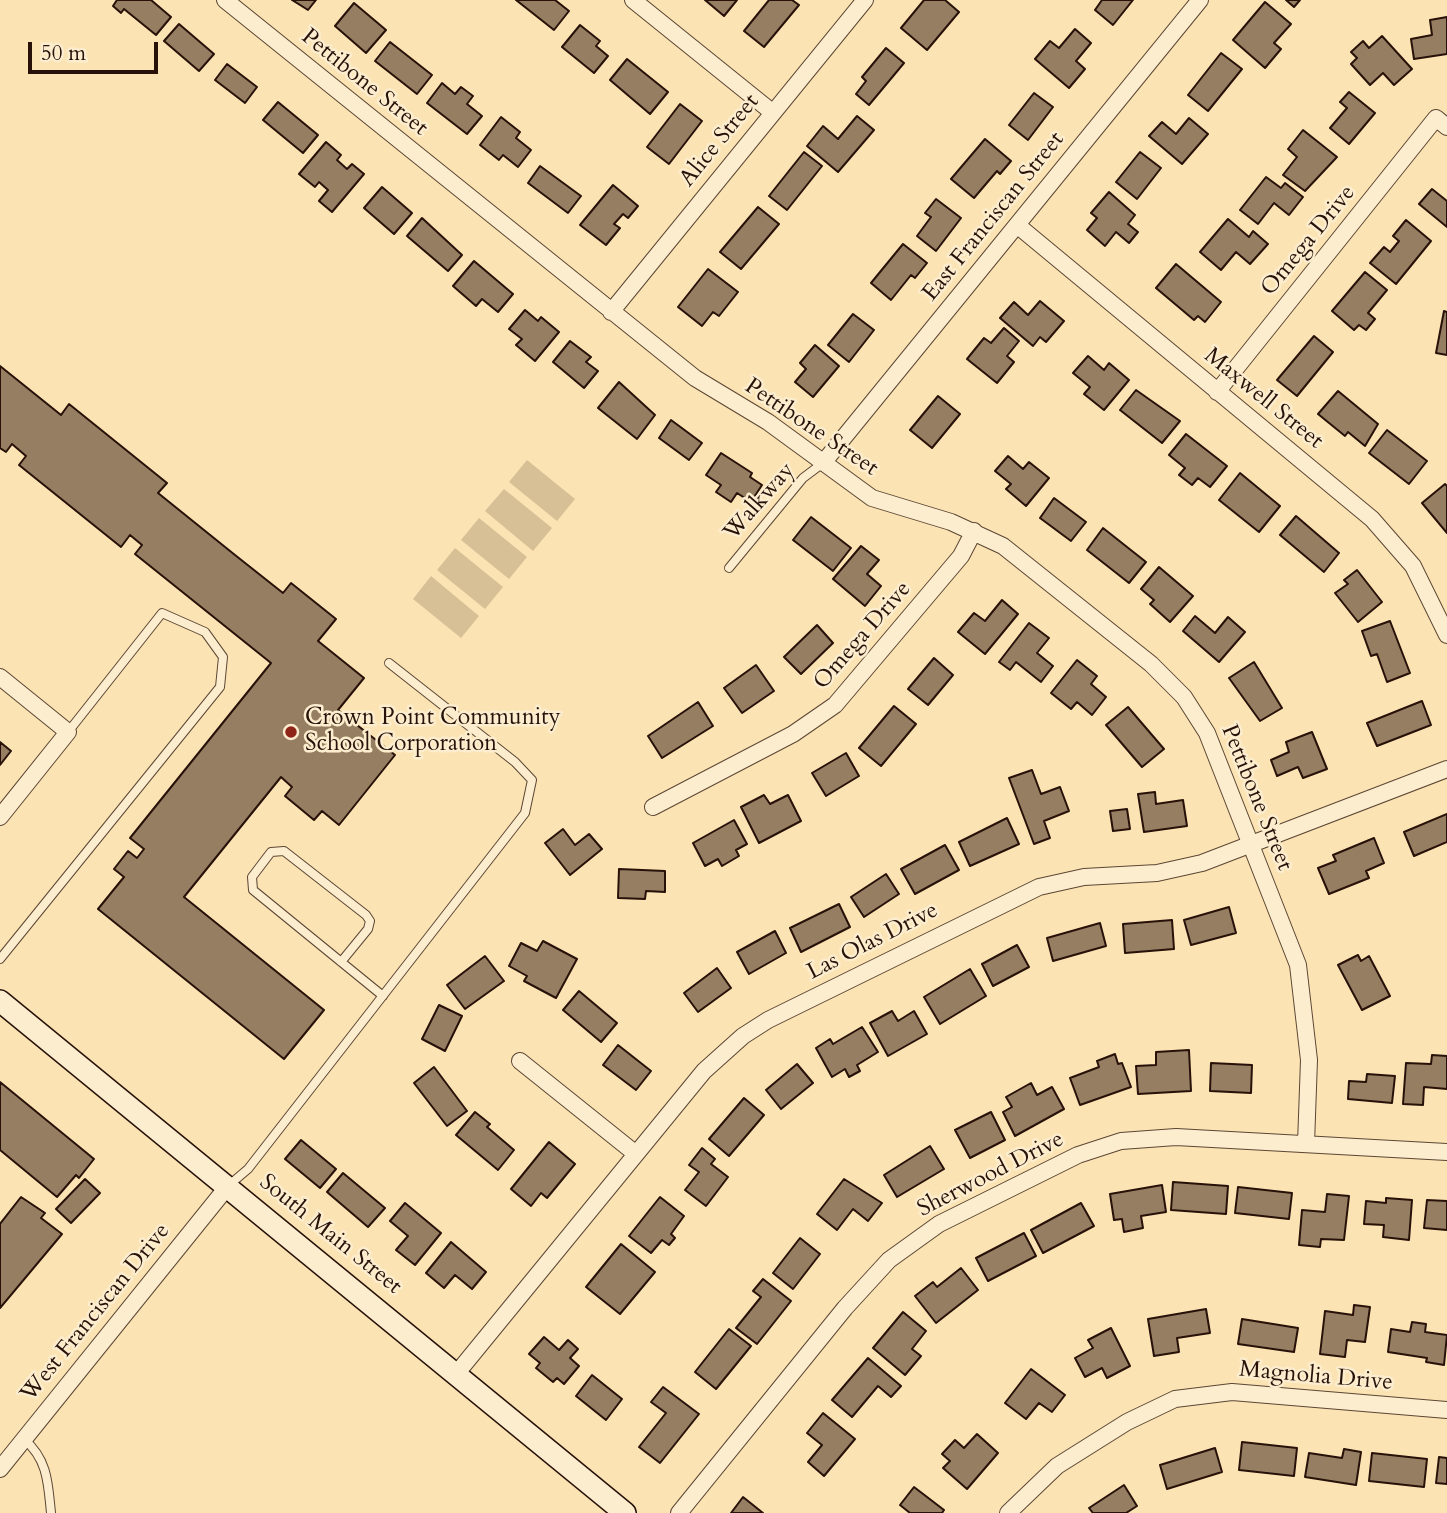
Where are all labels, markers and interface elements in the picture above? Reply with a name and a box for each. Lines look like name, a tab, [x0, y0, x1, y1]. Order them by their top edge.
street label: Pettibone Street	[295, 24, 433, 142]
scale bar	[32, 28, 161, 72]
text: 50 m	[41, 39, 86, 68]
street label: Alice Street	[674, 89, 766, 193]
street label: East Franciscan Street	[917, 127, 1071, 307]
street label: Omega Drive	[1256, 180, 1362, 302]
street label: Maxwell Street	[1198, 343, 1328, 455]
street label: Pettibone Street	[739, 373, 883, 483]
street label: Walkway	[719, 457, 801, 547]
street label: Omega Drive	[808, 576, 918, 696]
place label: Crown Point Community School Corporation	[305, 705, 561, 759]
street label: Pettibone Street	[1214, 721, 1298, 875]
marker: Crown Point Community School Corporation	[283, 724, 299, 740]
street label: Las Olas Drive	[803, 897, 943, 987]
street label: Sherwood Drive	[913, 1126, 1069, 1224]
street label: South Main Street	[253, 1169, 407, 1301]
street label: West Franciscan Drive	[16, 1218, 176, 1408]
street label: Magnolia Drive	[1238, 1357, 1394, 1397]

